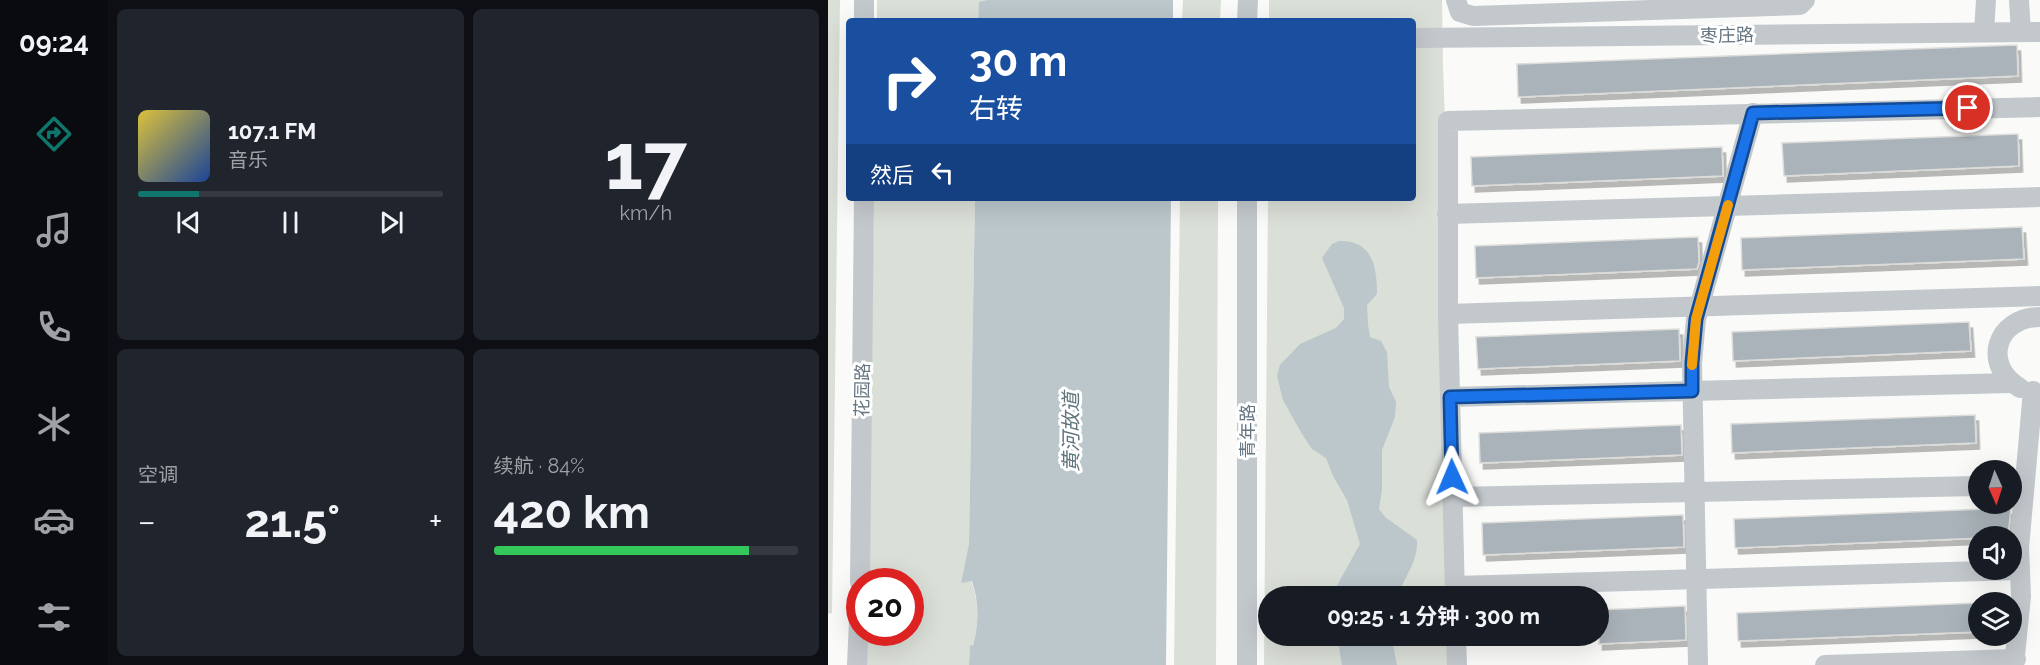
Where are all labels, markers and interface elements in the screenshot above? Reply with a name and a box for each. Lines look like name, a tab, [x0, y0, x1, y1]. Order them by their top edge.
street label: 枣庄路	[1700, 24, 1754, 46]
text: 09:24	[19, 27, 89, 58]
text: 30 m	[969, 37, 1067, 86]
icon: right	[870, 42, 948, 120]
pin	[1942, 82, 1993, 133]
icon: arrive	[1951, 91, 1984, 124]
text: 右转	[969, 93, 1023, 124]
icon: directions	[33, 113, 75, 155]
text: 17	[605, 116, 687, 207]
text: 107.1 FM	[228, 118, 316, 144]
text: 音乐	[228, 148, 268, 172]
icon: left	[926, 156, 959, 189]
text: 然后	[870, 162, 914, 188]
text: km/h	[619, 201, 672, 225]
icon: previous	[172, 206, 205, 239]
icon: pause	[274, 206, 307, 239]
icon: next	[375, 206, 408, 239]
icon: music	[33, 209, 75, 251]
icon: phone	[33, 306, 75, 348]
street label: 花园路	[851, 363, 873, 417]
water label: 黄河故道	[1059, 389, 1083, 472]
icon: climate	[33, 403, 75, 445]
street label: 青年路	[1237, 404, 1258, 458]
position arrow	[1420, 445, 1484, 509]
text: 续航 · 84%	[494, 454, 585, 478]
north arrow	[1968, 460, 2022, 514]
map controls	[1968, 460, 2022, 646]
text: 空调	[138, 463, 178, 487]
text: 420 km	[494, 486, 650, 539]
text: 21.5°	[245, 495, 340, 548]
icon: car	[33, 499, 75, 541]
text: −	[138, 502, 156, 541]
text: +	[429, 502, 443, 541]
button: sound	[1968, 526, 2022, 580]
speed limit sign: 20	[846, 568, 924, 646]
button: layers	[1968, 592, 2022, 646]
icon: filters	[33, 596, 75, 638]
text: 09:25 · 1 分钟 · 300 m	[1327, 603, 1540, 629]

